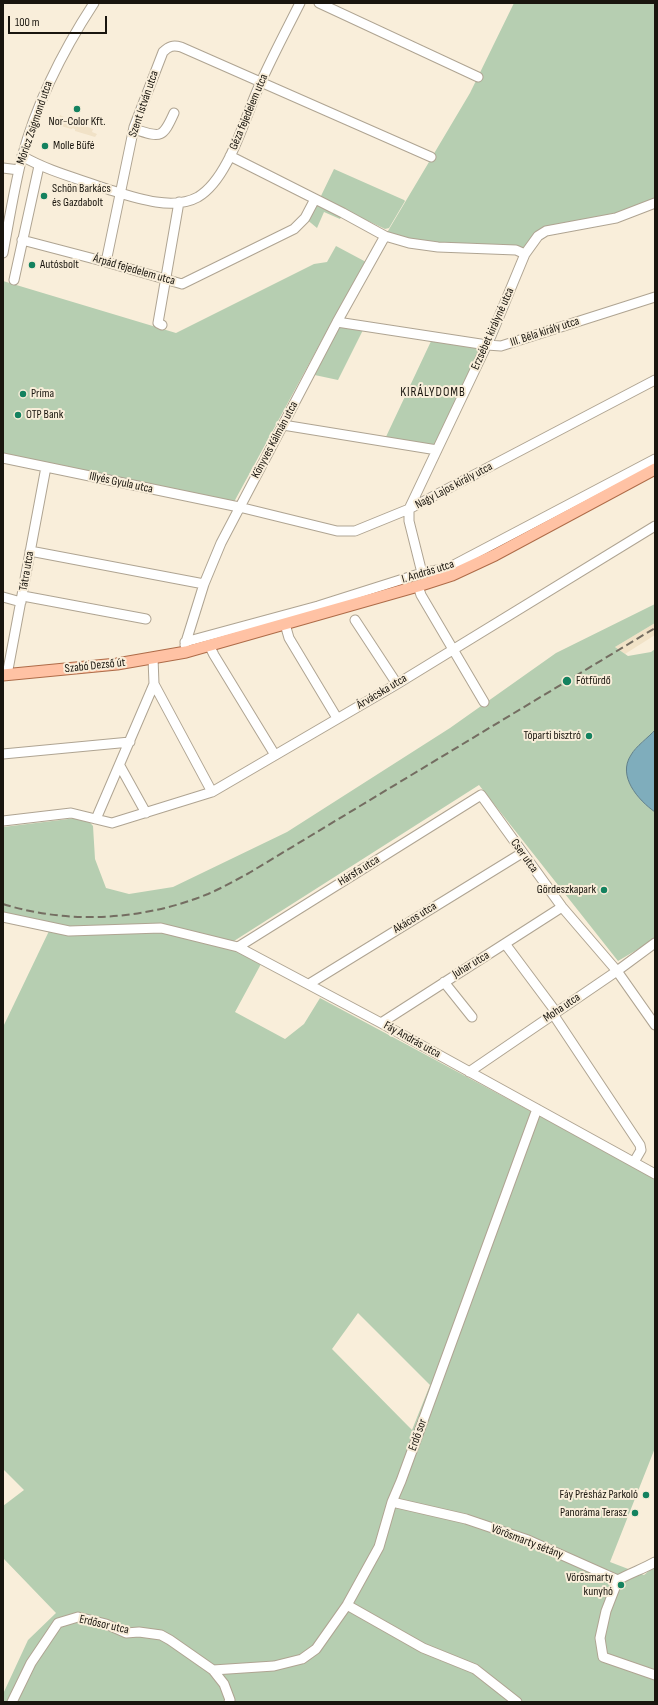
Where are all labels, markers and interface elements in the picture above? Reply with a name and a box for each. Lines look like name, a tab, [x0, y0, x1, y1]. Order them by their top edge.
scale bar	[10, 8, 109, 34]
text: 100 m	[15, 15, 40, 30]
street label: Szent István utca	[126, 69, 162, 139]
street label: Géza fejedelem utca	[227, 72, 271, 152]
street label: Móricz Zsigmond utca	[14, 79, 56, 167]
marker: Nor-Color Kft.	[72, 104, 82, 114]
place label: Nor-Color Kft.	[49, 115, 105, 129]
place label: Molle Büfé	[53, 139, 95, 153]
marker: Molle Büfé	[40, 141, 50, 151]
place label: Schön Barkács és Gazdabolt	[52, 182, 111, 210]
marker: Schön Barkács és Gazdabolt	[39, 191, 49, 201]
street label: Árpád fejedelem utca	[91, 251, 177, 289]
place label: Autósbolt	[40, 258, 79, 272]
marker: Autósbolt	[27, 260, 37, 270]
street label: Erzsébet királyné utca	[468, 286, 518, 372]
street label: III. Béla király utca	[509, 314, 581, 350]
district label: KIRÁLYDOMB	[400, 385, 466, 401]
place label: Príma	[31, 387, 54, 401]
marker: Príma	[18, 389, 28, 399]
street label: Könyves Kálmán utca	[249, 399, 301, 481]
place label: OTP Bank	[26, 408, 63, 422]
marker: OTP Bank	[13, 410, 23, 420]
street label: Nagy Lajos király utca	[413, 460, 495, 512]
street label: Illyés Gyula utca	[88, 469, 154, 497]
street label: Tátra utca	[16, 550, 38, 592]
street label: I. András utca	[400, 557, 456, 587]
street label: Szabó Dezső út	[64, 656, 126, 676]
street label: Árvácska utca	[354, 671, 410, 713]
place label: Fótfürdő	[576, 674, 611, 688]
marker: Fótfürdő	[561, 675, 573, 687]
place label: Tóparti bisztró	[523, 729, 581, 743]
marker: Tóparti bisztró	[584, 731, 594, 741]
street label: Cser utca	[507, 836, 541, 876]
street label: Hársfa utca	[336, 853, 382, 889]
place label: Gördeszkapark	[537, 883, 596, 897]
marker: Gördeszkapark	[599, 885, 609, 895]
street label: Akácos utca	[391, 899, 439, 937]
street label: Juhar utca	[450, 948, 492, 982]
street label: Moha utca	[541, 990, 583, 1026]
street label: Fáy András utca	[381, 1018, 443, 1062]
street label: Erdő sor	[406, 1417, 430, 1453]
place label: Fáy Présház Parkoló	[560, 1488, 638, 1502]
marker: Fáy Présház Parkoló	[641, 1490, 651, 1500]
place label: Panoráma Terasz	[560, 1506, 627, 1520]
marker: Panoráma Terasz	[630, 1508, 640, 1518]
street label: Vörösmarty sétány	[489, 1522, 565, 1562]
place label: Vörösmarty kunyhó	[566, 1571, 613, 1599]
marker: Vörösmarty kunyhó	[616, 1580, 626, 1590]
street label: Erdősor utca	[78, 1612, 130, 1638]

